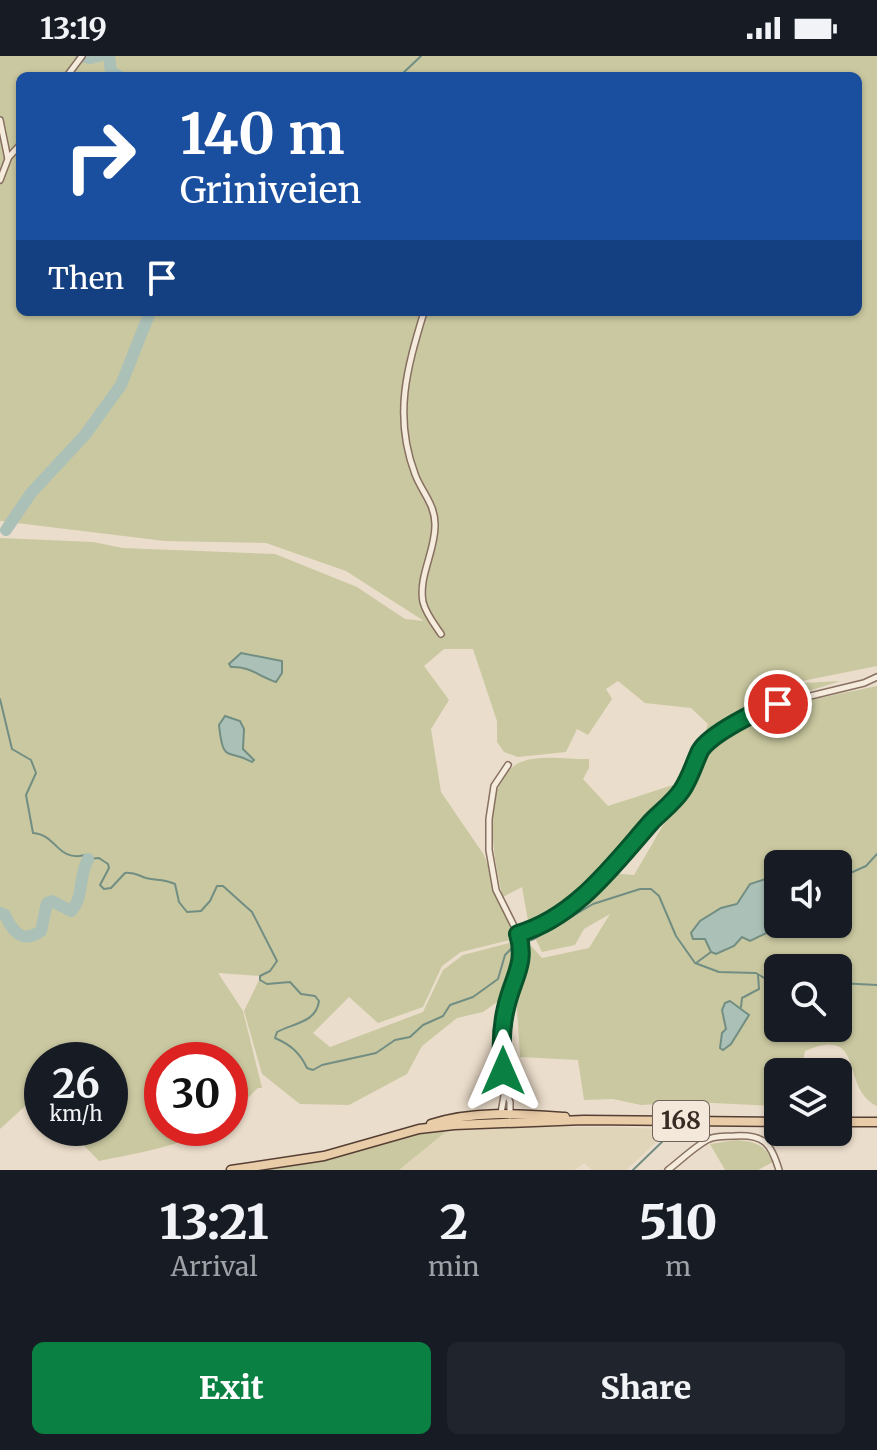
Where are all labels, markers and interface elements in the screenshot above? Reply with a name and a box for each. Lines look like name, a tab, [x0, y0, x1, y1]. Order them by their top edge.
text: 13:19	[40, 9, 107, 47]
text: 140 m	[180, 99, 345, 169]
icon: right	[48, 104, 152, 208]
text: Griniveien	[180, 168, 361, 213]
icon: arrive	[140, 256, 184, 300]
text: Then	[48, 259, 124, 297]
pin	[744, 670, 812, 738]
icon: arrive	[756, 682, 800, 726]
map controls	[764, 850, 852, 1146]
button: sound	[764, 850, 852, 938]
button: search	[764, 954, 852, 1042]
position arrow	[461, 1029, 545, 1113]
speed limit sign: 30	[144, 1042, 248, 1146]
button: layers	[764, 1058, 852, 1146]
text: 26	[52, 1059, 100, 1109]
text: km/h	[50, 1101, 102, 1126]
road number: 168	[653, 1101, 709, 1141]
text: 13:21	[159, 1192, 269, 1252]
text: 2	[440, 1192, 468, 1252]
text: 510	[639, 1192, 717, 1252]
text: Arrival	[171, 1250, 257, 1283]
text: min	[428, 1250, 480, 1283]
text: m	[665, 1250, 691, 1283]
button: Exit	[32, 1342, 431, 1434]
button: Share	[447, 1342, 845, 1434]

